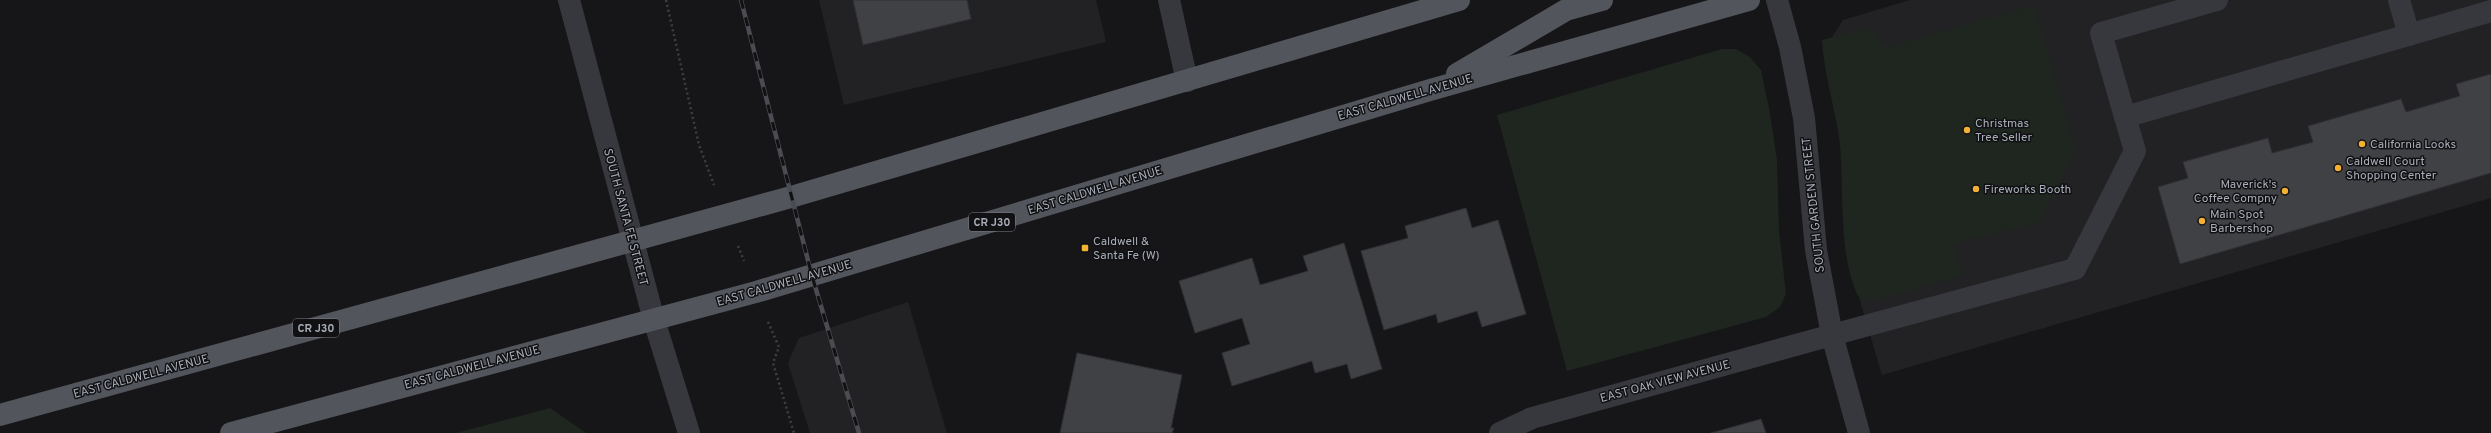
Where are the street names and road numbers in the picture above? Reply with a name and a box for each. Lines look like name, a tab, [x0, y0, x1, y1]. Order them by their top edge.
street label: EAST CALDWELL AVENUE	[1336, 71, 1475, 125]
street label: SOUTH GARDEN STREET	[1799, 136, 1829, 273]
street label: SOUTH SANTA FE STREET	[599, 147, 651, 288]
street label: EAST CALDWELL AVENUE	[1026, 163, 1164, 219]
road number: CR J30	[969, 213, 1015, 231]
street label: EAST CALDWELL AVENUE	[715, 257, 854, 311]
road number: CR J30	[293, 319, 339, 337]
street label: EAST CALDWELL AVENUE	[403, 342, 542, 394]
street label: EAST CALDWELL AVENUE	[72, 351, 211, 403]
street label: EAST OAK VIEW AVENUE	[1598, 357, 1732, 407]

